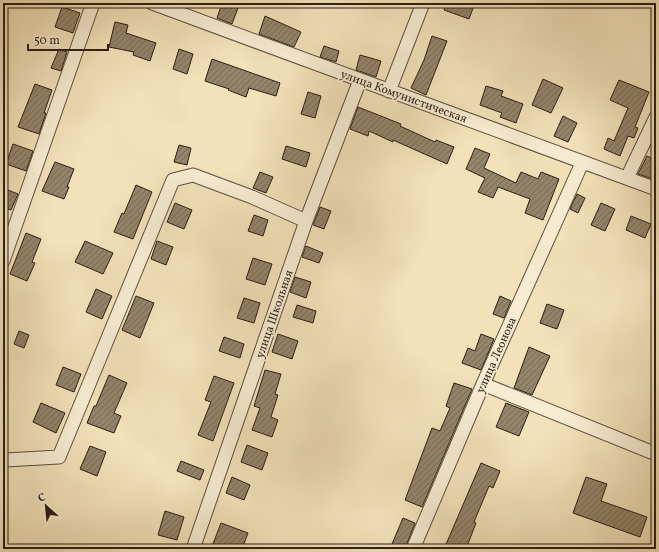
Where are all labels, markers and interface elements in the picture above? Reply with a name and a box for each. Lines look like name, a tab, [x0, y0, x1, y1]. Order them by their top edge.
scale bar	[28, 26, 108, 52]
text: 50 m	[34, 33, 60, 49]
street label: улица Комунистическая	[338, 67, 469, 127]
street label: улица Школьная	[252, 268, 298, 361]
street label: улица Леонова	[473, 315, 521, 396]
north arrow	[26, 486, 66, 526]
text: С	[36, 490, 49, 507]

